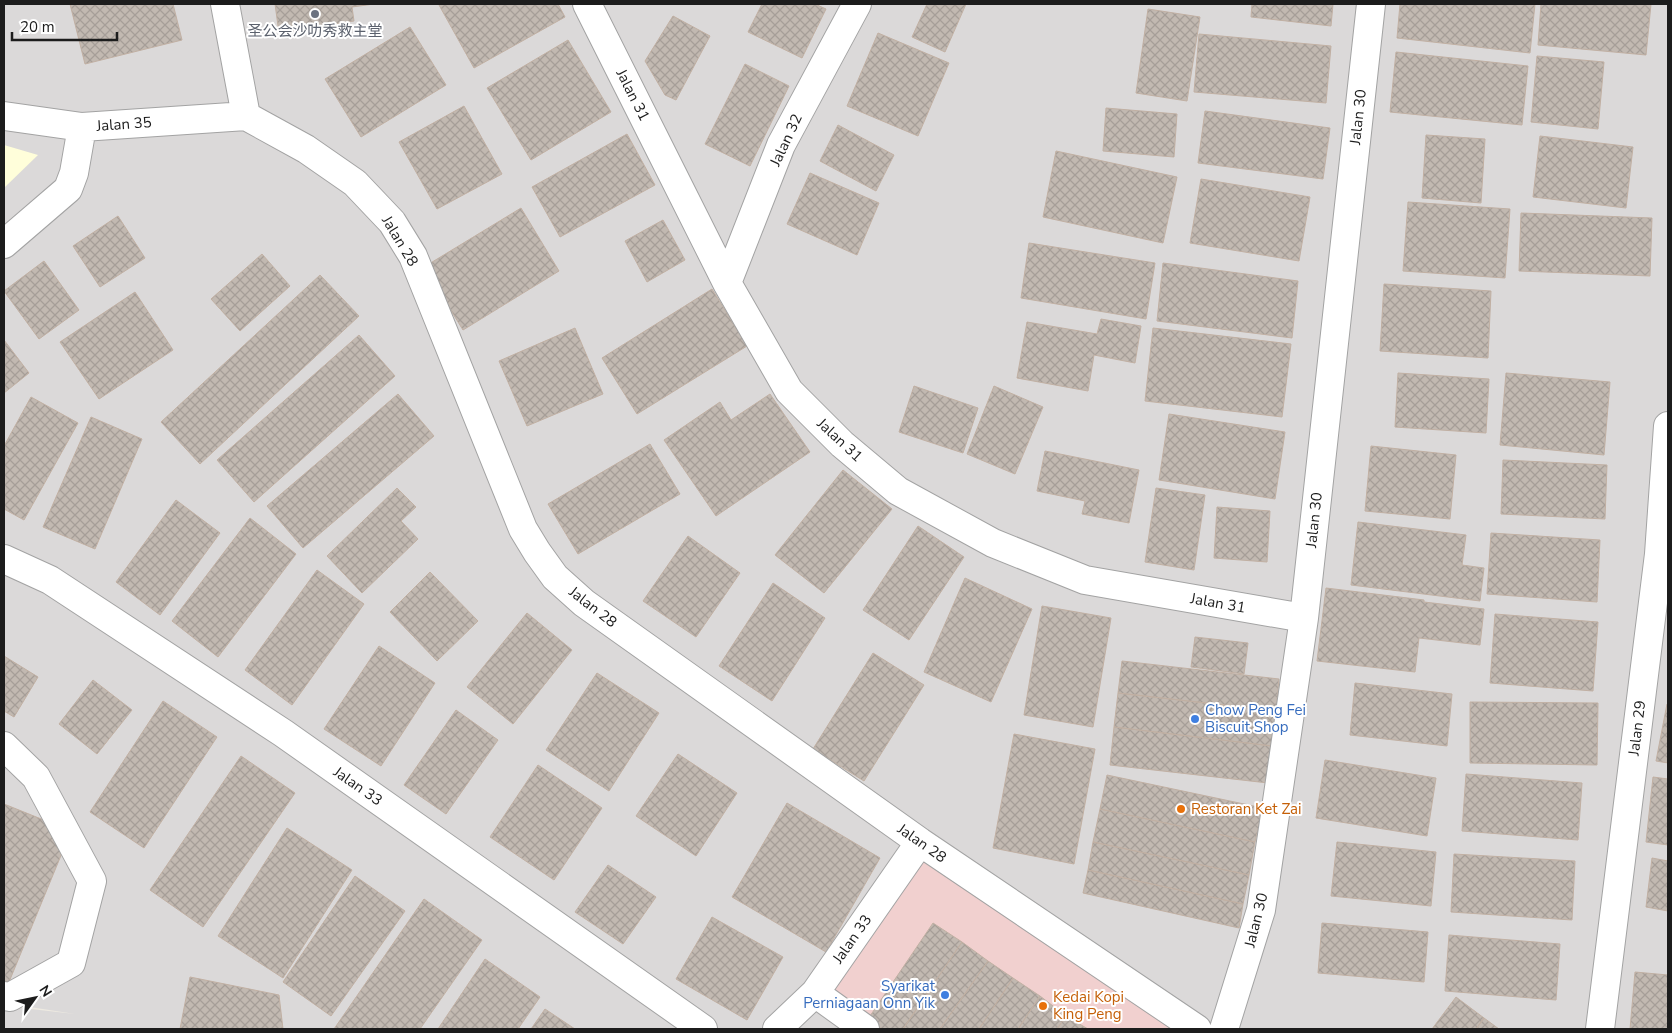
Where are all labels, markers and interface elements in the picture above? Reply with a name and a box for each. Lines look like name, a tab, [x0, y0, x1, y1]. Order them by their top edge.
marker: 圣公会沙叻秀救主堂	[309, 8, 321, 20]
scale bar	[12, 10, 118, 42]
text: 20 m	[20, 17, 55, 37]
place label: 圣公会沙叻秀救主堂	[247, 21, 383, 41]
street label: Jalan 31	[611, 65, 655, 124]
street label: Jalan 30	[1345, 88, 1371, 147]
street label: Jalan 32	[765, 111, 807, 170]
street label: Jalan 35	[95, 112, 152, 136]
street label: Jalan 28	[377, 211, 423, 270]
street label: Jalan 31	[812, 413, 867, 466]
street label: Jalan 30	[1301, 491, 1327, 550]
street label: Jalan 28	[564, 581, 621, 632]
street label: Jalan 31	[1188, 588, 1247, 618]
street label: Jalan 29	[1624, 699, 1650, 758]
place label: Chow Peng Fei Biscuit Shop	[1205, 700, 1306, 737]
marker: Chow Peng Fei Biscuit Shop	[1189, 713, 1201, 725]
street label: Jalan 33	[329, 761, 386, 810]
place label: Restoran Ket Zai	[1191, 799, 1302, 819]
marker: Restoran Ket Zai	[1175, 803, 1187, 815]
street label: Jalan 28	[893, 818, 950, 867]
street label: Jalan 30	[1239, 891, 1272, 950]
street label: Jalan 33	[827, 911, 876, 968]
north arrow	[10, 973, 60, 1023]
place label: Syarikat Perniagaan Onn Yik	[803, 976, 936, 1013]
text: N	[35, 982, 56, 1001]
place label: Kedai Kopi King Peng	[1053, 987, 1124, 1024]
marker: Syarikat Perniagaan Onn Yik	[939, 989, 951, 1001]
marker: Kedai Kopi King Peng	[1037, 1000, 1049, 1012]

